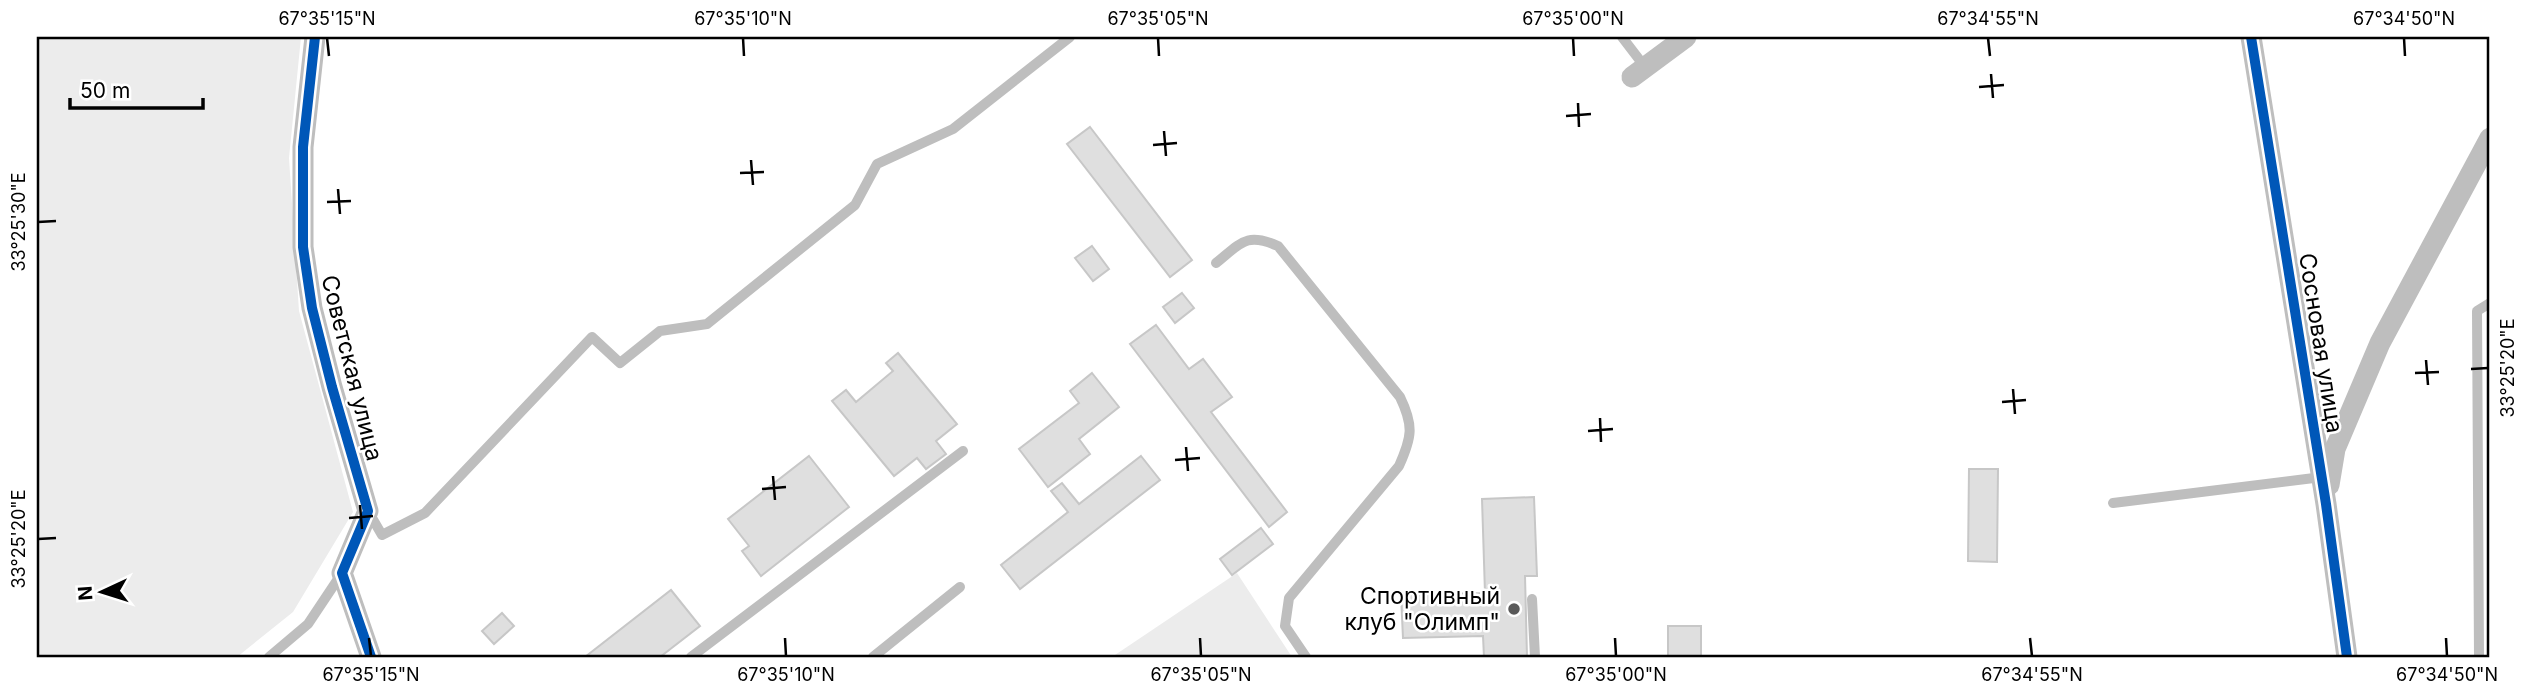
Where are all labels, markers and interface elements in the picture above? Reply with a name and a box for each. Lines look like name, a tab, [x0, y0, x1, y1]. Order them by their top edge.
text: 67°35'15"N	[278, 8, 376, 29]
text: 67°35'10"N	[694, 8, 792, 29]
text: 67°35'05"N	[1107, 8, 1209, 29]
text: 67°35'00"N	[1522, 8, 1624, 29]
text: 67°34'55"N	[1937, 8, 2039, 29]
text: 67°34'50"N	[2353, 8, 2455, 29]
scale bar	[70, 66, 203, 110]
text: 50 m	[80, 78, 130, 103]
text: 33°25'30"E	[8, 172, 29, 272]
street label: Сосновая улица	[2293, 251, 2349, 435]
street label: Советская улица	[315, 272, 389, 464]
text: 33°25'20"E	[2497, 318, 2518, 418]
text: 33°25'20"E	[8, 489, 29, 589]
north arrow	[66, 558, 136, 628]
place label: Спортивный клуб "Олимп"	[1345, 582, 1500, 636]
text: N	[74, 585, 98, 601]
marker: Спортивный клуб "Олимп"	[1506, 601, 1522, 617]
text: 67°35'15"N	[322, 664, 420, 685]
text: 67°35'10"N	[737, 664, 835, 685]
text: 67°35'05"N	[1150, 664, 1252, 685]
text: 67°35'00"N	[1565, 664, 1667, 685]
text: 67°34'55"N	[1981, 664, 2083, 685]
text: 67°34'50"N	[2396, 664, 2498, 685]

